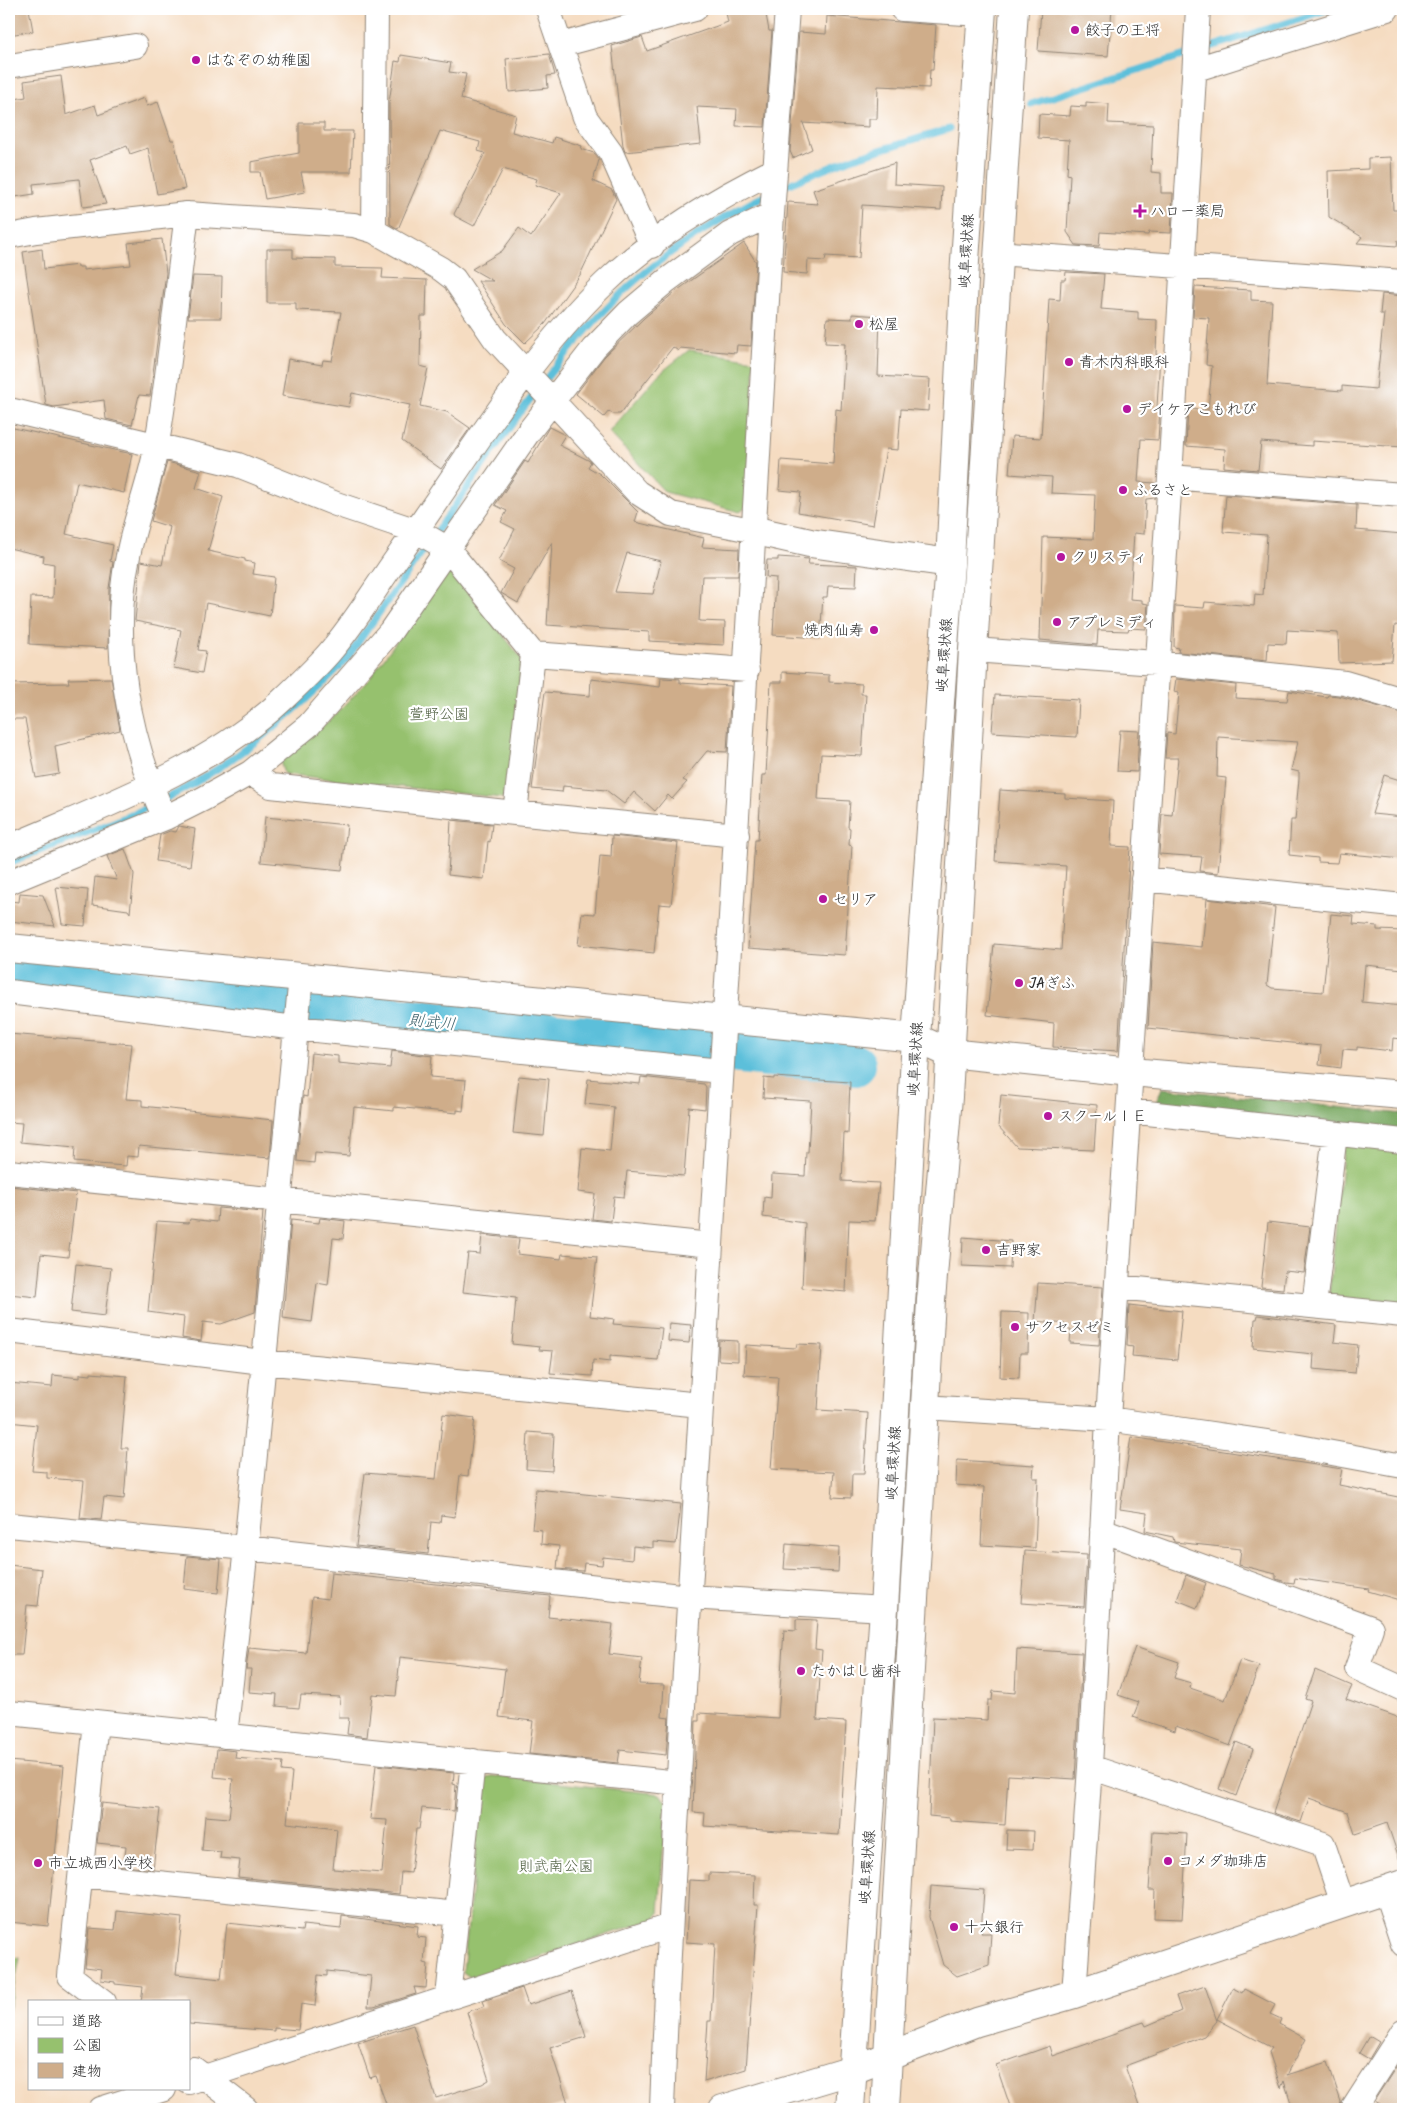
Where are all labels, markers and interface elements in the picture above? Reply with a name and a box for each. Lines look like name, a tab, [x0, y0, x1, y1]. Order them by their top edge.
place label: 餃子の王将	[1085, 19, 1160, 43]
marker: 餃子の王将	[1069, 24, 1081, 36]
place label: はなぞの幼稚園	[206, 49, 311, 73]
marker: はなぞの幼稚園	[190, 54, 202, 66]
place label: ハロー薬局	[1150, 200, 1225, 224]
marker: ハロー薬局	[1134, 205, 1146, 217]
street label: 岐阜環状線	[953, 213, 981, 289]
place label: 松屋	[869, 313, 899, 337]
marker: 松屋	[853, 318, 865, 330]
place label: 青木内科眼科	[1079, 351, 1169, 375]
marker: 青木内科眼科	[1063, 356, 1075, 368]
place label: デイケアこもれび	[1137, 398, 1256, 422]
marker: デイケアこもれび	[1121, 403, 1133, 415]
place label: ふるさと	[1133, 479, 1192, 503]
marker: ふるさと	[1117, 484, 1129, 496]
place label: クリスティ	[1071, 546, 1147, 570]
marker: クリスティ	[1055, 551, 1067, 563]
place label: アプレミディ	[1067, 611, 1157, 635]
marker: アプレミディ	[1051, 616, 1063, 628]
street label: 岐阜環状線	[930, 617, 960, 693]
place label: 焼肉仙寿	[804, 619, 864, 643]
marker: 焼肉仙寿	[868, 624, 880, 636]
park label: 萱野公園	[409, 703, 469, 727]
place label: セリア	[833, 888, 878, 912]
marker: セリア	[817, 893, 829, 905]
place label: JAぎふ	[1029, 972, 1075, 996]
marker: JAぎふ	[1013, 977, 1025, 989]
water label: 則武川	[407, 1008, 457, 1037]
street label: 岐阜環状線	[902, 1021, 930, 1097]
place label: スクールＩＥ	[1058, 1105, 1147, 1129]
marker: スクールＩＥ	[1042, 1110, 1054, 1122]
place label: 吉野家	[996, 1239, 1041, 1263]
marker: 吉野家	[980, 1244, 992, 1256]
place label: サクセスゼミ	[1025, 1316, 1114, 1340]
marker: サクセスゼミ	[1009, 1321, 1021, 1333]
street label: 岐阜環状線	[880, 1425, 908, 1501]
place label: たかはし歯科	[811, 1660, 901, 1684]
marker: たかはし歯科	[795, 1665, 807, 1677]
street label: 岐阜環状線	[853, 1829, 883, 1905]
place label: コメダ珈琲店	[1178, 1850, 1268, 1874]
place label: 市立城西小学校	[48, 1852, 153, 1876]
park label: 則武南公園	[518, 1855, 594, 1879]
marker: コメダ珈琲店	[1162, 1855, 1174, 1867]
marker: 市立城西小学校	[32, 1857, 44, 1869]
place label: 十六銀行	[964, 1916, 1024, 1940]
marker: 十六銀行	[948, 1921, 960, 1933]
legend	[28, 2000, 190, 2090]
text: 道路	[72, 2010, 102, 2034]
text: 公園	[72, 2034, 102, 2058]
text: 建物	[72, 2060, 102, 2084]

